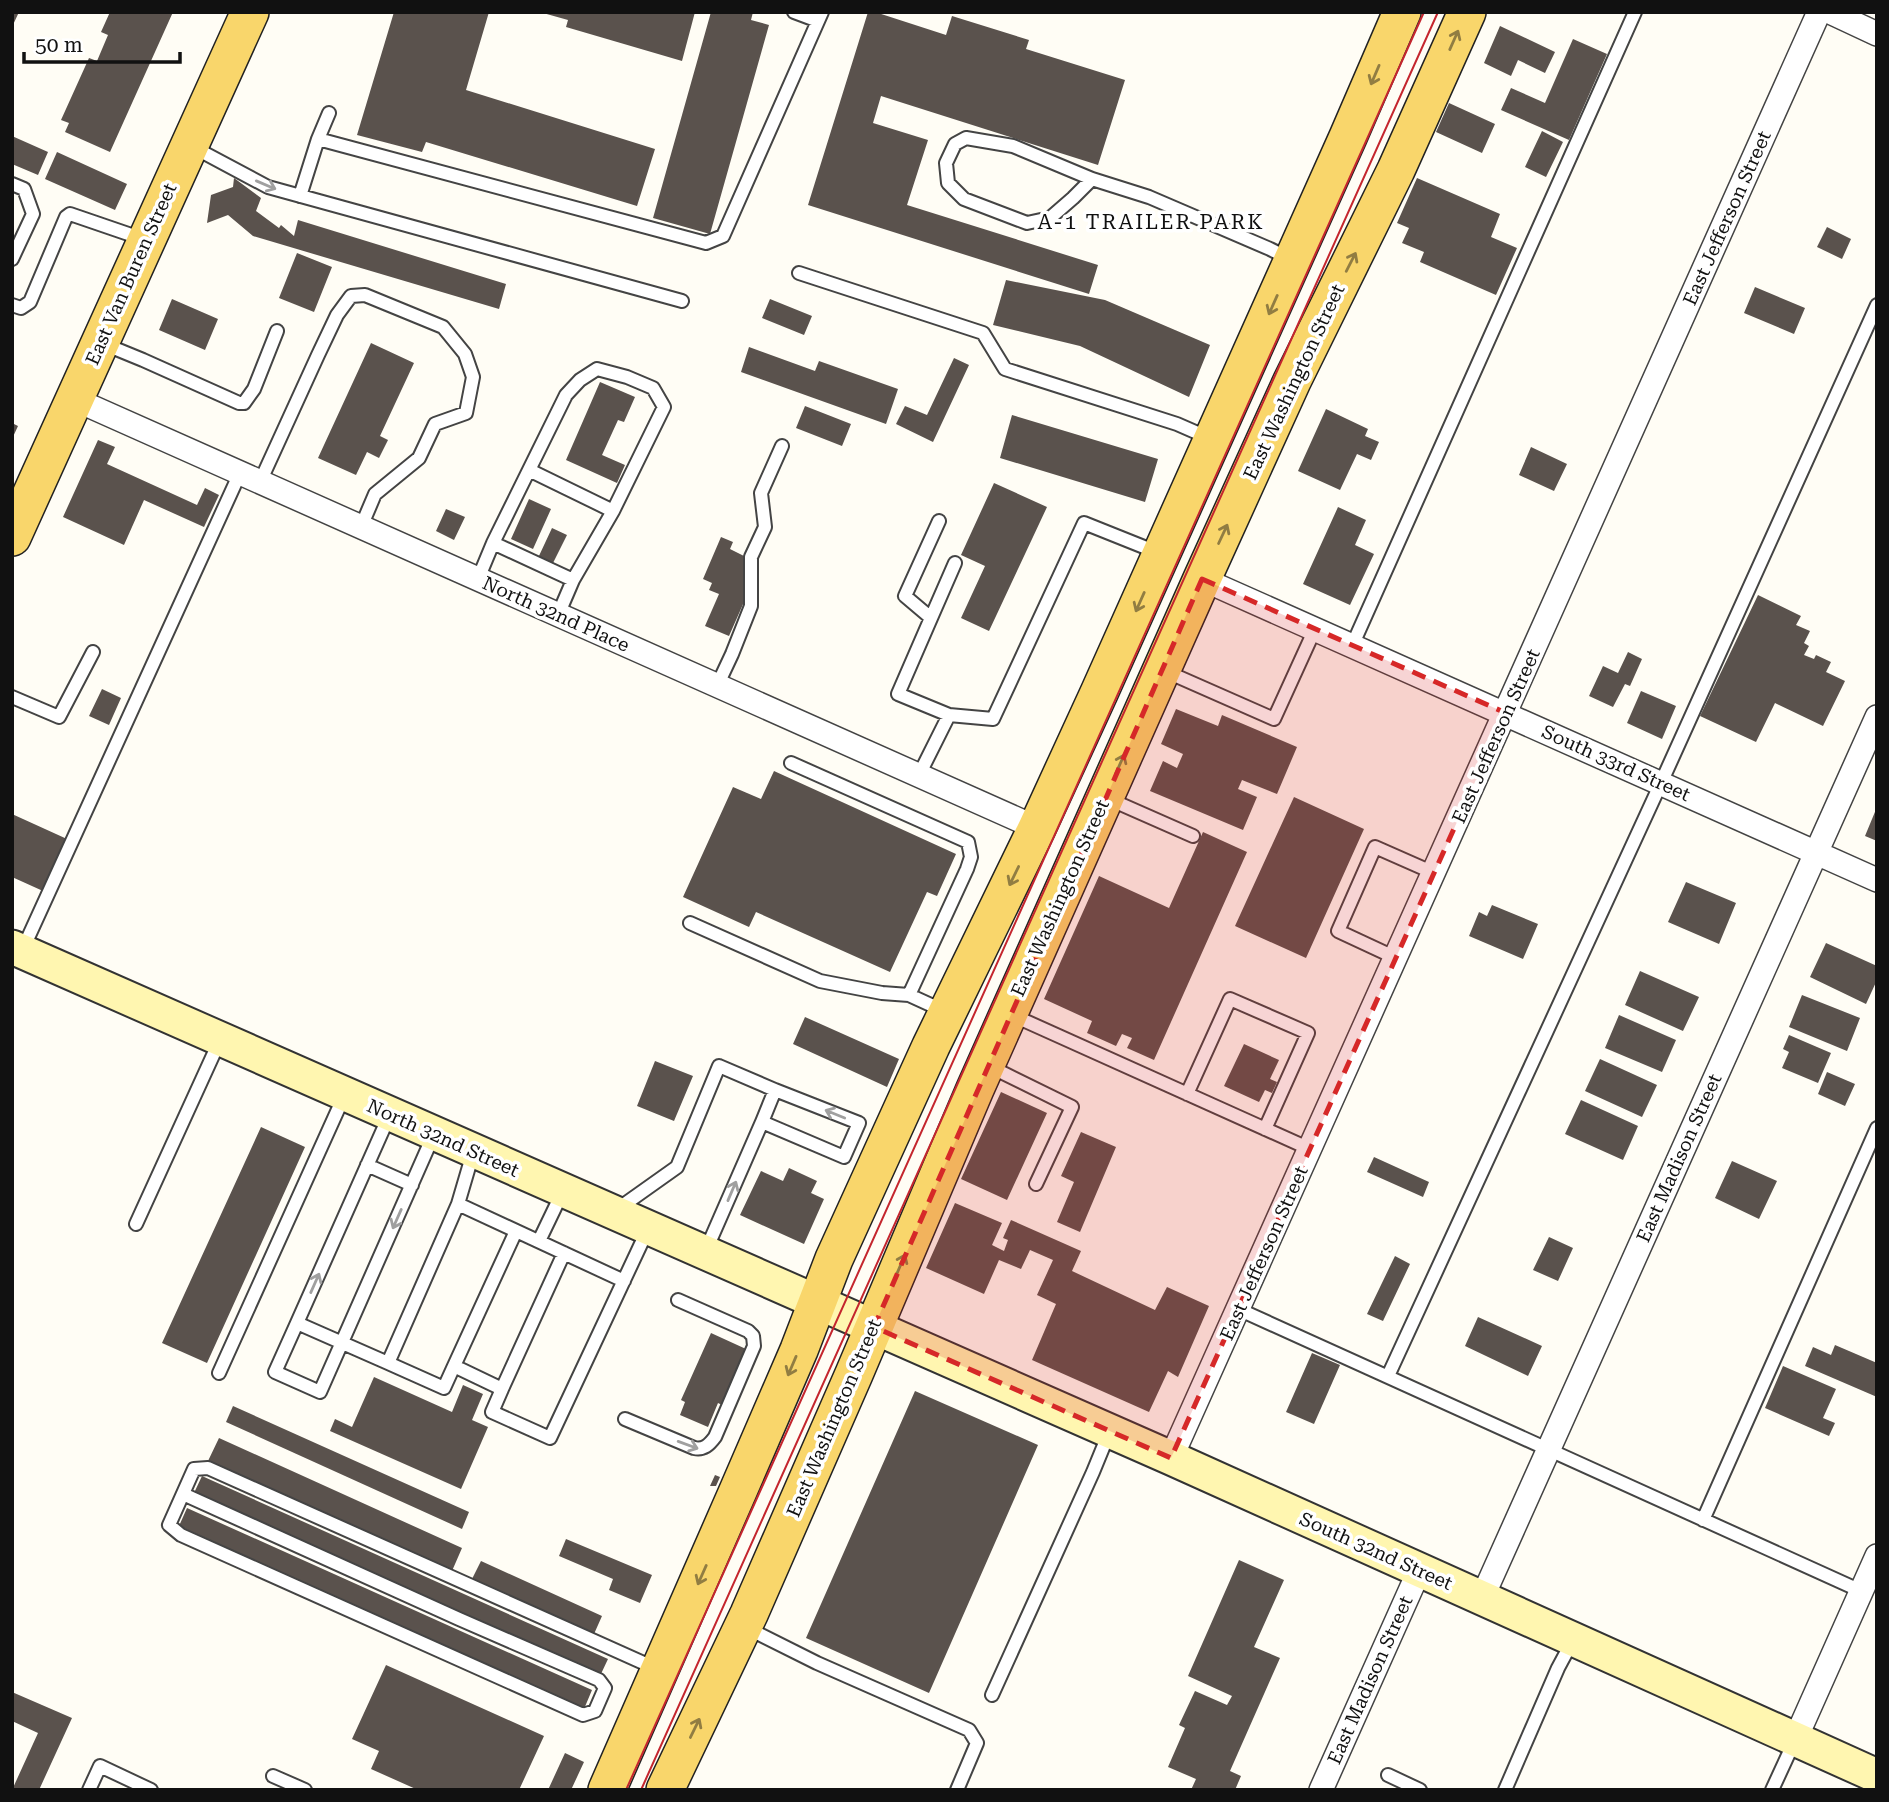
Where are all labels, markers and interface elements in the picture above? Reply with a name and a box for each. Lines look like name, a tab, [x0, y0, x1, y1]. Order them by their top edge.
scale bar	[24, 21, 180, 65]
one-way arrow	[1448, 30, 1461, 52]
text: 50 m	[35, 33, 83, 57]
one-way arrow	[1368, 64, 1381, 85]
street label: East Jefferson Street	[1678, 127, 1776, 309]
street label: East Van Buren Street	[80, 179, 182, 369]
one-way arrow	[255, 179, 277, 192]
district label: A-1 TRAILER PARK	[1037, 210, 1265, 234]
one-way arrow	[1345, 252, 1359, 273]
street label: East Washington Street	[1239, 281, 1349, 483]
one-way arrow	[1266, 294, 1279, 316]
one-way arrow	[1217, 524, 1230, 545]
street label: North 32nd Place	[479, 571, 633, 657]
one-way arrow	[1133, 591, 1146, 613]
street label: East Jefferson Street	[1447, 645, 1545, 827]
street label: South 33rd Street	[1538, 720, 1694, 806]
one-way arrow	[1114, 754, 1127, 775]
street label: East Washington Street	[1006, 796, 1114, 1000]
one-way arrow	[1007, 865, 1020, 886]
street label: East Madison Street	[1631, 1070, 1727, 1246]
street label: North 32nd Street	[363, 1094, 523, 1182]
one-way arrow	[824, 1106, 846, 1119]
street label: East Jefferson Street	[1215, 1162, 1313, 1344]
one-way arrow	[726, 1181, 739, 1202]
one-way arrow	[390, 1208, 403, 1229]
one-way arrow	[895, 1254, 908, 1276]
one-way arrow	[309, 1273, 322, 1294]
street label: East Washington Street	[782, 1315, 886, 1521]
one-way arrow	[785, 1355, 798, 1376]
one-way arrow	[677, 1440, 698, 1452]
street label: South 32nd Street	[1296, 1507, 1456, 1595]
one-way arrow	[695, 1564, 708, 1585]
street label: East Madison Street	[1322, 1592, 1418, 1768]
one-way arrow	[688, 1718, 702, 1739]

